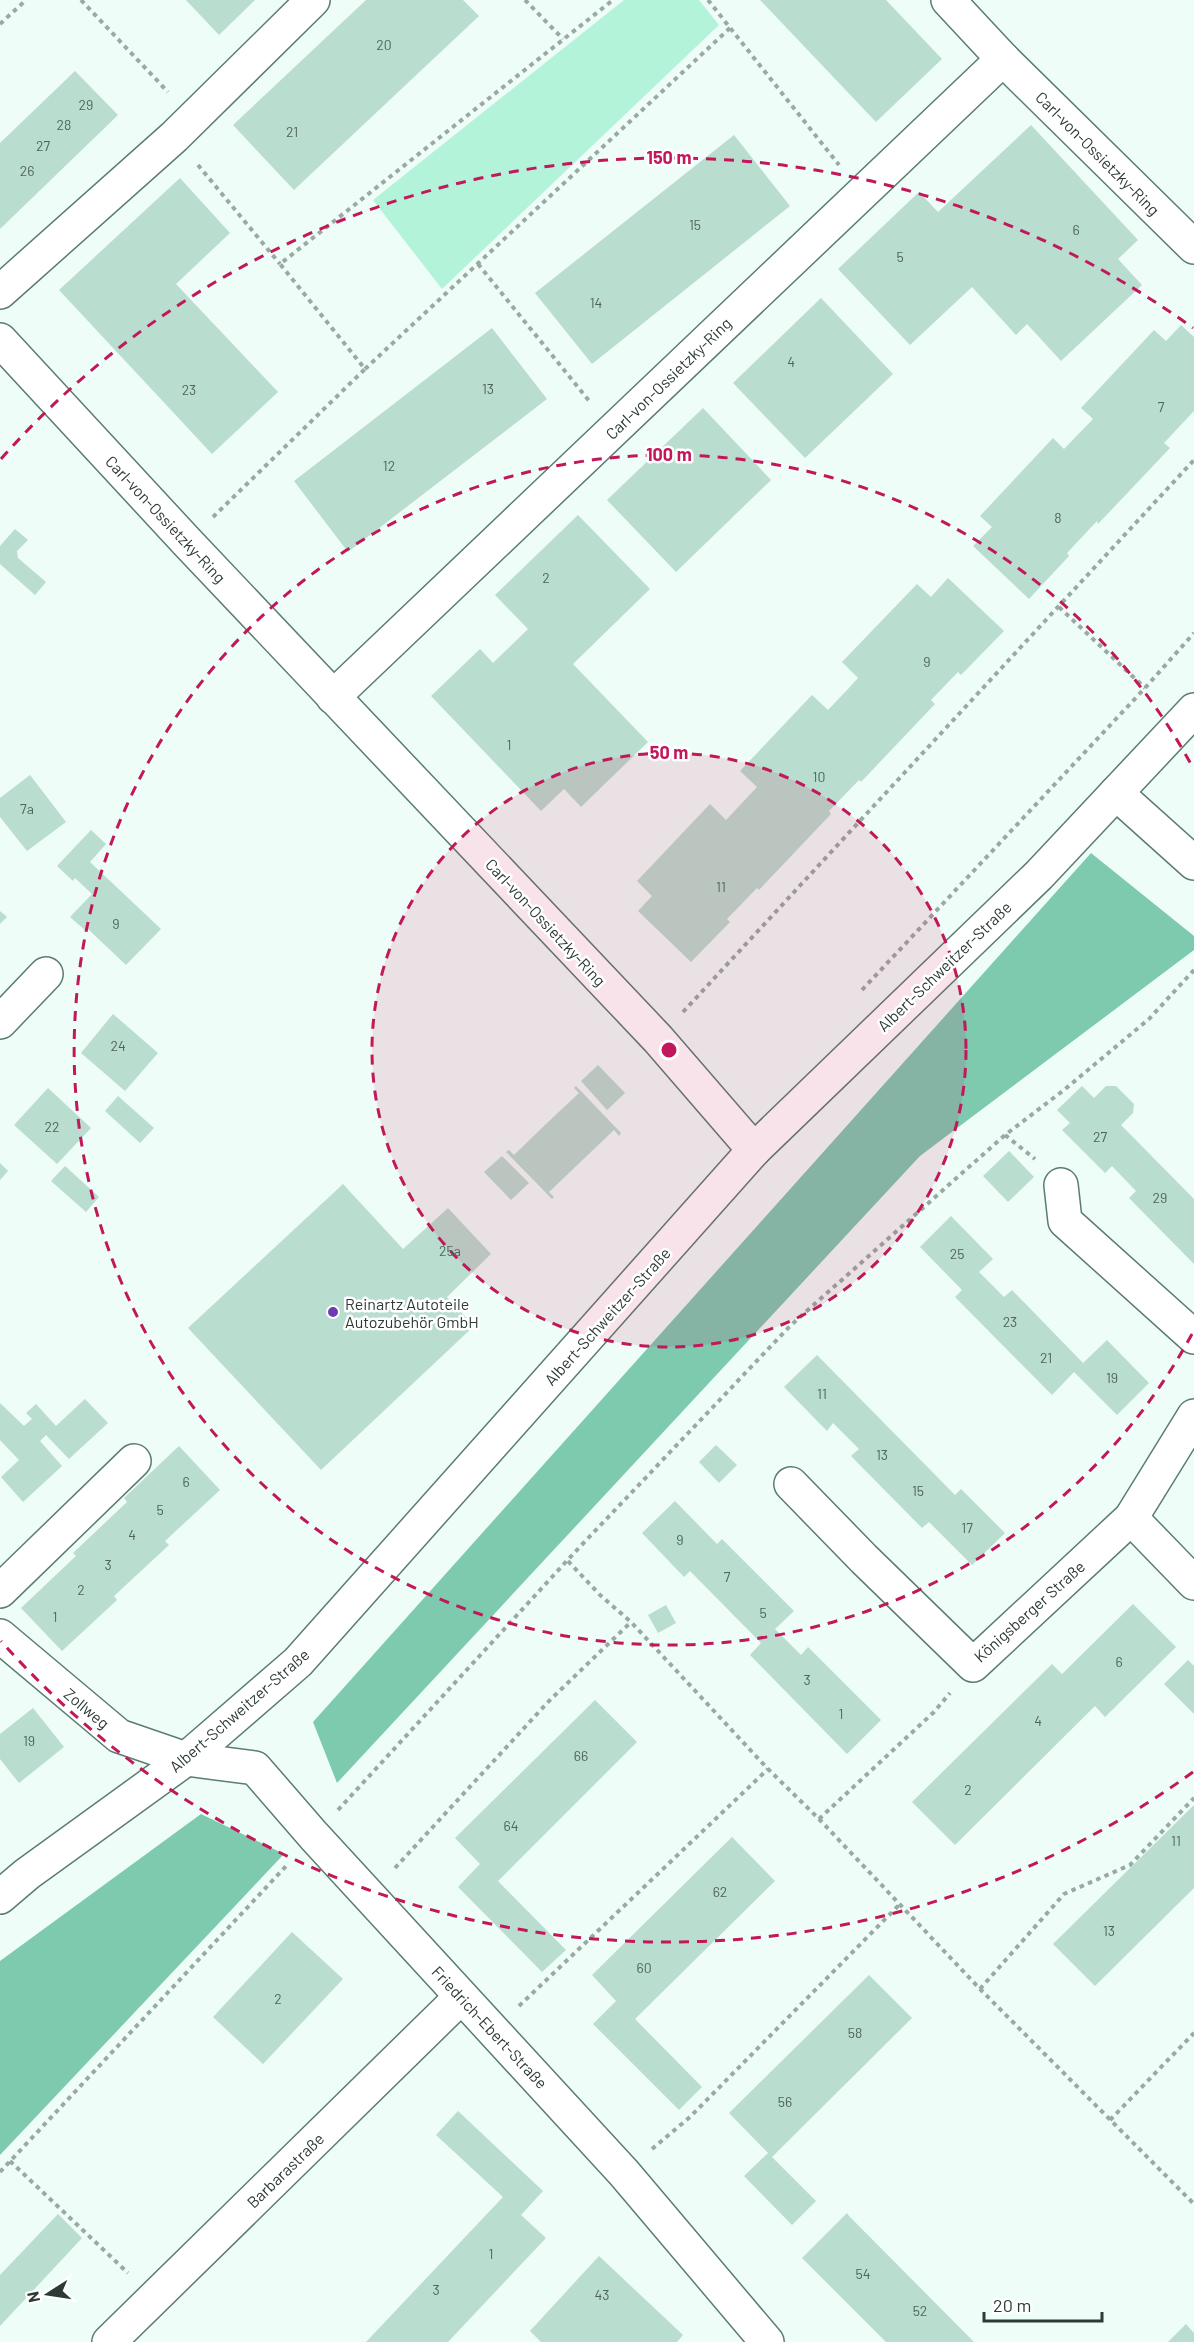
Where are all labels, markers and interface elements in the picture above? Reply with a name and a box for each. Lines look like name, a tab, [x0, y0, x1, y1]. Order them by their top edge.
house number: 20	[376, 36, 392, 53]
street label: Carl-von-Ossietzky-Ring	[1032, 87, 1164, 219]
house number: 29	[79, 96, 93, 113]
house number: 28	[57, 116, 71, 133]
house number: 21	[286, 123, 298, 140]
house number: 27	[36, 137, 50, 154]
text: 150 m	[647, 146, 691, 168]
house number: 26	[20, 162, 34, 179]
house number: 15	[689, 216, 701, 233]
house number: 6	[1072, 221, 1080, 238]
house number: 5	[896, 248, 904, 265]
house number: 14	[590, 294, 602, 311]
street label: Carl-von-Ossietzky-Ring	[601, 313, 735, 443]
house number: 4	[787, 353, 795, 370]
house number: 13	[482, 380, 494, 397]
house number: 23	[182, 381, 196, 398]
house number: 7	[1158, 398, 1165, 415]
text: 100 m	[646, 443, 692, 465]
street label: Carl-von-Ossietzky-Ring	[102, 451, 230, 587]
house number: 12	[383, 457, 395, 474]
house number: 8	[1054, 509, 1062, 526]
house number: 2	[542, 569, 550, 586]
house number: 9	[923, 653, 931, 670]
house number: 1	[507, 736, 511, 753]
text: 50 m	[650, 741, 688, 763]
house number: 10	[813, 768, 825, 785]
house number: 7a	[20, 800, 34, 817]
street label: Carl-von-Ossietzky-Ring	[482, 854, 610, 990]
house number: 11	[716, 878, 726, 895]
street label: Albert-Schweitzer-Straße	[873, 897, 1015, 1035]
house number: 9	[112, 915, 120, 932]
house number: 24	[110, 1037, 126, 1054]
centre of rings	[659, 1040, 679, 1060]
house number: 22	[44, 1118, 60, 1135]
house number: 27	[1093, 1128, 1107, 1145]
house number: 29	[1153, 1189, 1167, 1206]
house number: 25a	[439, 1242, 461, 1259]
street label: Albert-Schweitzer-Straße	[540, 1243, 674, 1389]
house number: 25	[950, 1245, 964, 1262]
place label: Reinartz Autoteile Autozubehör GmbH	[345, 1294, 479, 1331]
marker: Reinartz Autoteile Autozubehör GmbH	[326, 1305, 340, 1319]
house number: 23	[1003, 1313, 1017, 1330]
house number: 21	[1040, 1349, 1052, 1366]
house number: 19	[1106, 1369, 1118, 1386]
house number: 11	[817, 1385, 827, 1402]
house number: 13	[876, 1446, 888, 1463]
house number: 6	[182, 1473, 190, 1490]
house number: 15	[912, 1482, 924, 1499]
house number: 5	[156, 1501, 164, 1518]
house number: 17	[961, 1519, 973, 1536]
house number: 4	[128, 1526, 136, 1543]
house number: 9	[676, 1531, 684, 1548]
house number: 3	[104, 1556, 112, 1573]
street label: Königsberger Straße	[970, 1556, 1088, 1666]
house number: 7	[724, 1568, 731, 1585]
house number: 2	[77, 1581, 85, 1598]
house number: 5	[759, 1604, 767, 1621]
house number: 1	[53, 1608, 57, 1625]
street label: Albert-Schweitzer-Straße	[165, 1644, 313, 1776]
house number: 6	[1115, 1653, 1123, 1670]
house number: 3	[803, 1671, 811, 1688]
street label: Zollweg	[61, 1684, 113, 1732]
house number: 1	[839, 1705, 843, 1722]
house number: 4	[1034, 1712, 1042, 1729]
house number: 19	[23, 1732, 35, 1749]
house number: 66	[574, 1747, 588, 1764]
house number: 2	[964, 1781, 972, 1798]
house number: 64	[504, 1817, 518, 1834]
house number: 11	[1171, 1832, 1181, 1849]
house number: 62	[713, 1883, 727, 1900]
house number: 13	[1103, 1922, 1115, 1939]
house number: 60	[636, 1959, 652, 1976]
street label: Friedrich-Ebert-Straße	[428, 1962, 552, 2092]
house number: 2	[274, 1990, 282, 2007]
house number: 58	[848, 2024, 862, 2041]
house number: 56	[778, 2093, 792, 2110]
street label: Barbarastraße	[243, 2129, 327, 2211]
house number: 1	[489, 2245, 493, 2262]
north arrow	[18, 2264, 78, 2324]
house number: 54	[856, 2265, 870, 2282]
house number: 3	[432, 2281, 440, 2298]
scale bar	[984, 2285, 1102, 2323]
house number: 43	[595, 2286, 609, 2303]
text: N	[22, 2290, 43, 2304]
text: 20 m	[993, 2294, 1031, 2316]
house number: 52	[913, 2302, 927, 2319]

